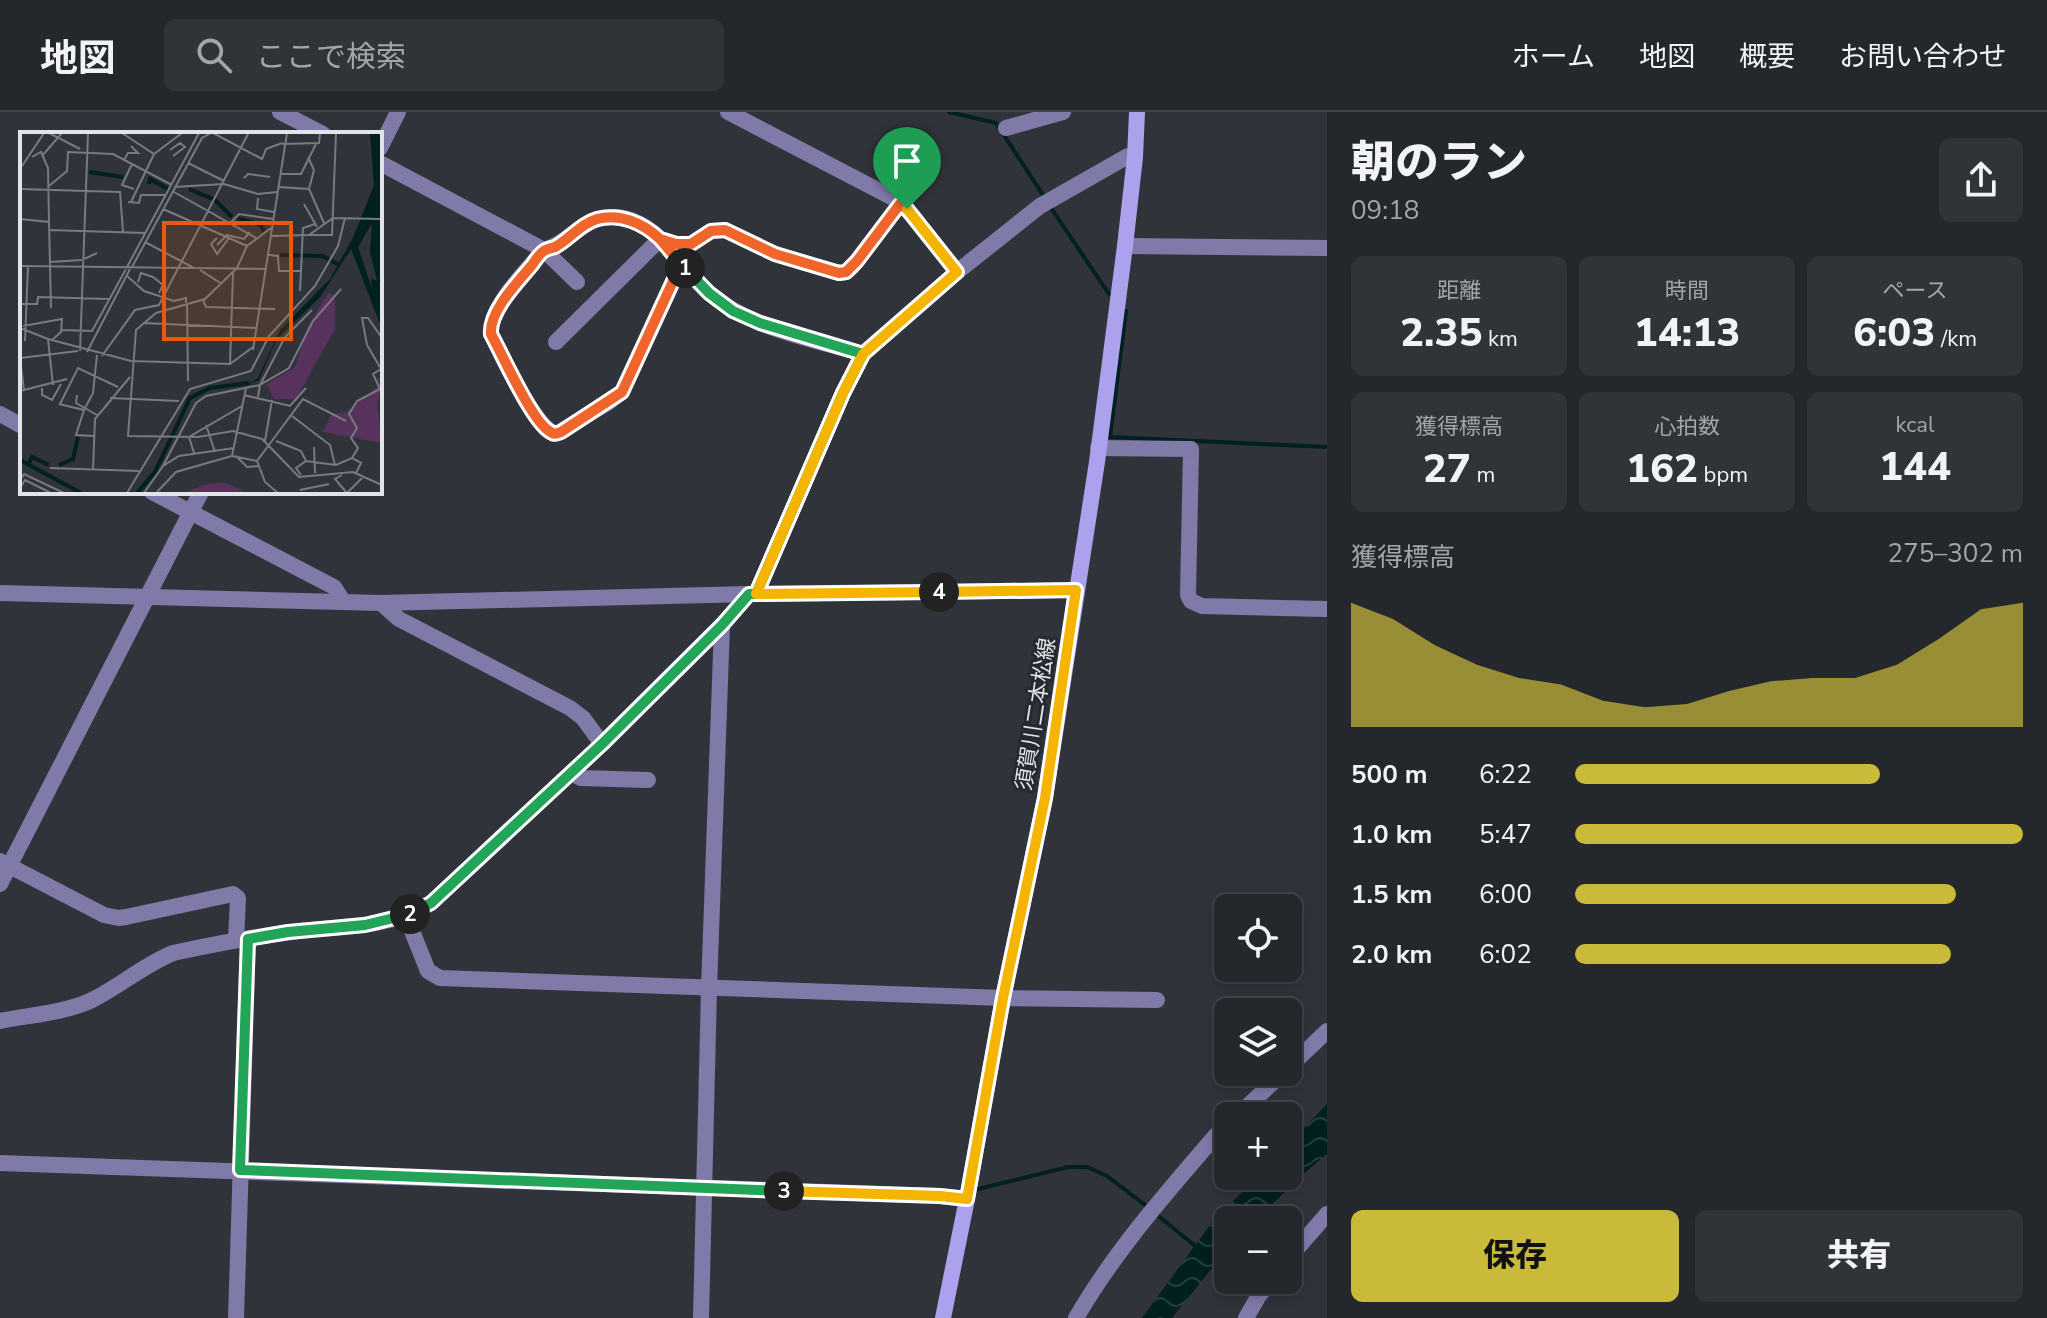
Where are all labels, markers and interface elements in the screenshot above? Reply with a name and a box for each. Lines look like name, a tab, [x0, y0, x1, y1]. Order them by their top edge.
search box	[164, 19, 724, 91]
text: 地図	[40, 33, 116, 84]
icon: search	[192, 33, 236, 77]
text: ここで検索	[256, 37, 406, 78]
text: ホーム	[1512, 38, 1595, 76]
text: 地図	[1639, 38, 1695, 76]
text: 概要	[1739, 38, 1795, 76]
text: お問い合わせ	[1839, 38, 2007, 76]
pin	[873, 127, 941, 209]
inset map	[20, 132, 382, 494]
text: 朝のラン	[1351, 133, 1527, 193]
button: share	[1939, 138, 2023, 222]
icon: arrive	[885, 139, 929, 183]
text: 09:18	[1351, 193, 1419, 228]
pin: 1	[665, 248, 705, 288]
text: 1	[678, 253, 692, 283]
text: 距離	[1437, 276, 1481, 306]
text: 時間	[1665, 276, 1709, 306]
text: ペース	[1883, 276, 1947, 306]
text: 2.35	[1400, 306, 1482, 360]
text: 14:13	[1634, 306, 1740, 360]
text: 6:03	[1853, 306, 1935, 360]
text: km	[1482, 324, 1518, 354]
text: /km	[1935, 324, 1977, 354]
text: kcal	[1896, 410, 1935, 440]
text: 獲得標高	[1415, 412, 1503, 442]
text: 心拍数	[1654, 412, 1720, 442]
text: 144	[1879, 440, 1951, 494]
text: 27	[1423, 442, 1471, 496]
text: 162	[1626, 442, 1698, 496]
text: m	[1471, 460, 1495, 490]
text: bpm	[1698, 460, 1748, 490]
text: 275–302 m	[1887, 536, 2023, 571]
text: 獲得標高	[1351, 540, 1455, 575]
pin: 4	[919, 572, 959, 612]
text: 4	[932, 577, 946, 607]
street label: 須賀川二本松線	[1009, 636, 1063, 793]
text: 500 m	[1351, 757, 1428, 792]
text: 6:22	[1479, 757, 1532, 792]
text: 1.0 km	[1351, 817, 1432, 852]
text: 5:47	[1479, 817, 1532, 852]
text: 1.5 km	[1351, 877, 1432, 912]
text: 6:00	[1479, 877, 1532, 912]
pin: 2	[390, 894, 430, 934]
map controls	[1214, 894, 1302, 1294]
button: locate	[1214, 894, 1302, 982]
text: 2	[403, 899, 417, 929]
text: 2.0 km	[1351, 937, 1432, 972]
text: 6:02	[1479, 937, 1532, 972]
button: layers	[1214, 998, 1302, 1086]
button: +	[1214, 1102, 1302, 1190]
pin: 3	[764, 1171, 804, 1211]
text: 3	[777, 1176, 791, 1206]
button: −	[1214, 1206, 1302, 1294]
button: 保存	[1351, 1210, 1679, 1302]
button: 共有	[1695, 1210, 2023, 1302]

